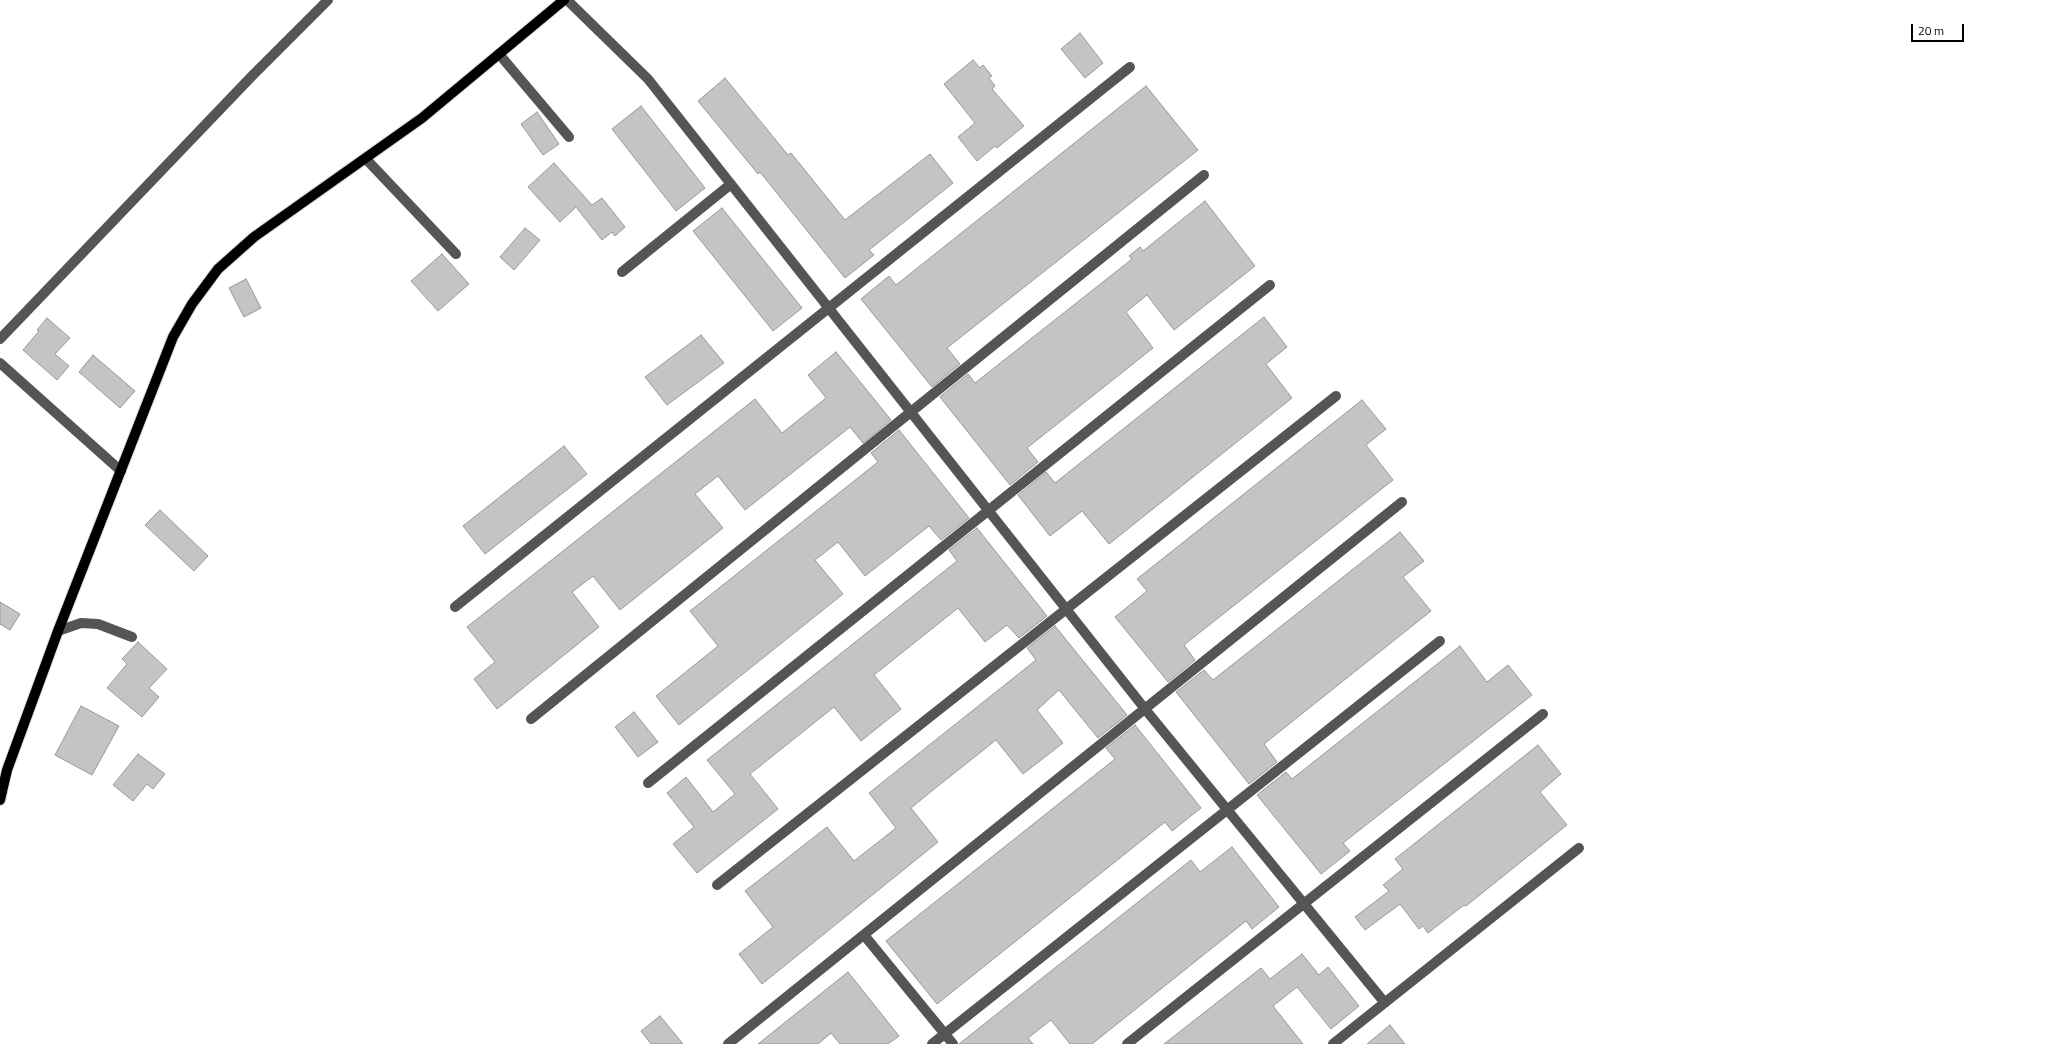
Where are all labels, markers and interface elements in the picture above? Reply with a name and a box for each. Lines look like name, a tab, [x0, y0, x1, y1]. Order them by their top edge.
scale bar	[1913, 16, 1966, 42]
text: 20 m	[1918, 21, 1944, 40]

